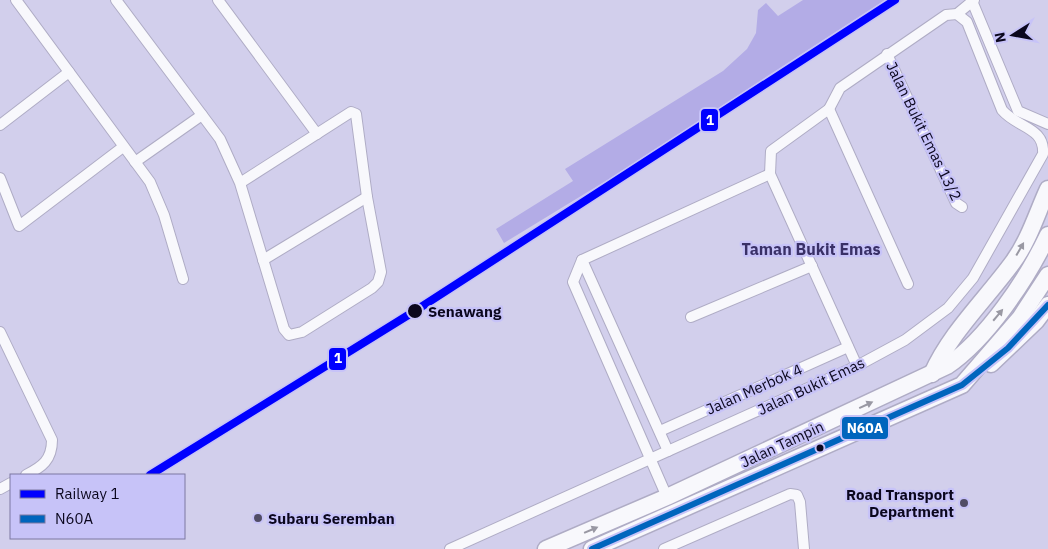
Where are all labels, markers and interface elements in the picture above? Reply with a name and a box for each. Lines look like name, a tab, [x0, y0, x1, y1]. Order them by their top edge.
north arrow	[988, 10, 1038, 60]
text: N	[990, 31, 1010, 44]
street label: Jalan Bukit Emas 13/2	[882, 59, 966, 203]
line badge: 1	[700, 108, 719, 132]
text: 1	[706, 111, 715, 129]
district label: Taman Bukit Emas	[741, 239, 881, 259]
one-way arrow	[1016, 243, 1025, 256]
marker: Senawang	[406, 302, 424, 320]
place label: Senawang	[428, 302, 502, 321]
one-way arrow	[992, 309, 1004, 321]
line badge: 1	[328, 347, 347, 371]
text: 1	[334, 349, 343, 367]
street label: Jalan Bukit Emas	[755, 353, 867, 419]
street label: Jalan Merbok 4	[703, 359, 805, 419]
one-way arrow	[859, 400, 873, 408]
street label: Jalan Tampin	[737, 416, 827, 472]
line badge: N60A	[841, 416, 889, 440]
text: N60A	[847, 419, 884, 437]
unlabelled marker	[815, 443, 825, 453]
legend	[10, 474, 185, 539]
text: Railway 1	[55, 484, 120, 503]
place label: Road Transport Department	[846, 485, 954, 521]
marker: Road Transport Department	[958, 497, 970, 509]
text: N60A	[55, 509, 94, 528]
place label: Subaru Seremban	[268, 509, 395, 528]
marker: Subaru Seremban	[252, 512, 264, 524]
one-way arrow	[584, 525, 598, 533]

